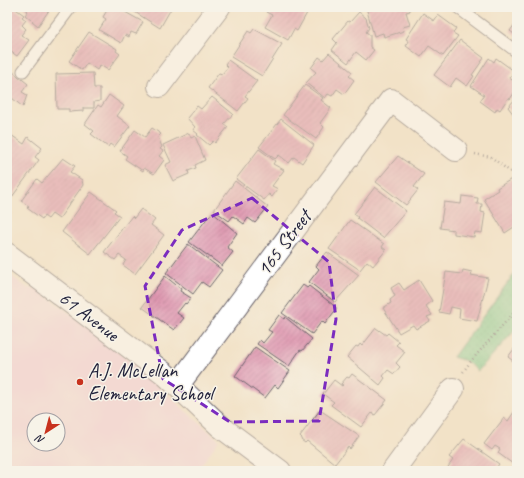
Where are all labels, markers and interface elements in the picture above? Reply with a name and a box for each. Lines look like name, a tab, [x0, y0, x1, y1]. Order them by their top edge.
street label: 165 Street	[251, 203, 319, 281]
street label: 61 Avenue	[54, 285, 125, 348]
place label: A.J. McLellan Elementary School	[88, 358, 216, 406]
marker: A.J. McLellan Elementary School	[75, 377, 85, 387]
north arrow	[26, 412, 66, 452]
text: N	[31, 431, 47, 448]

